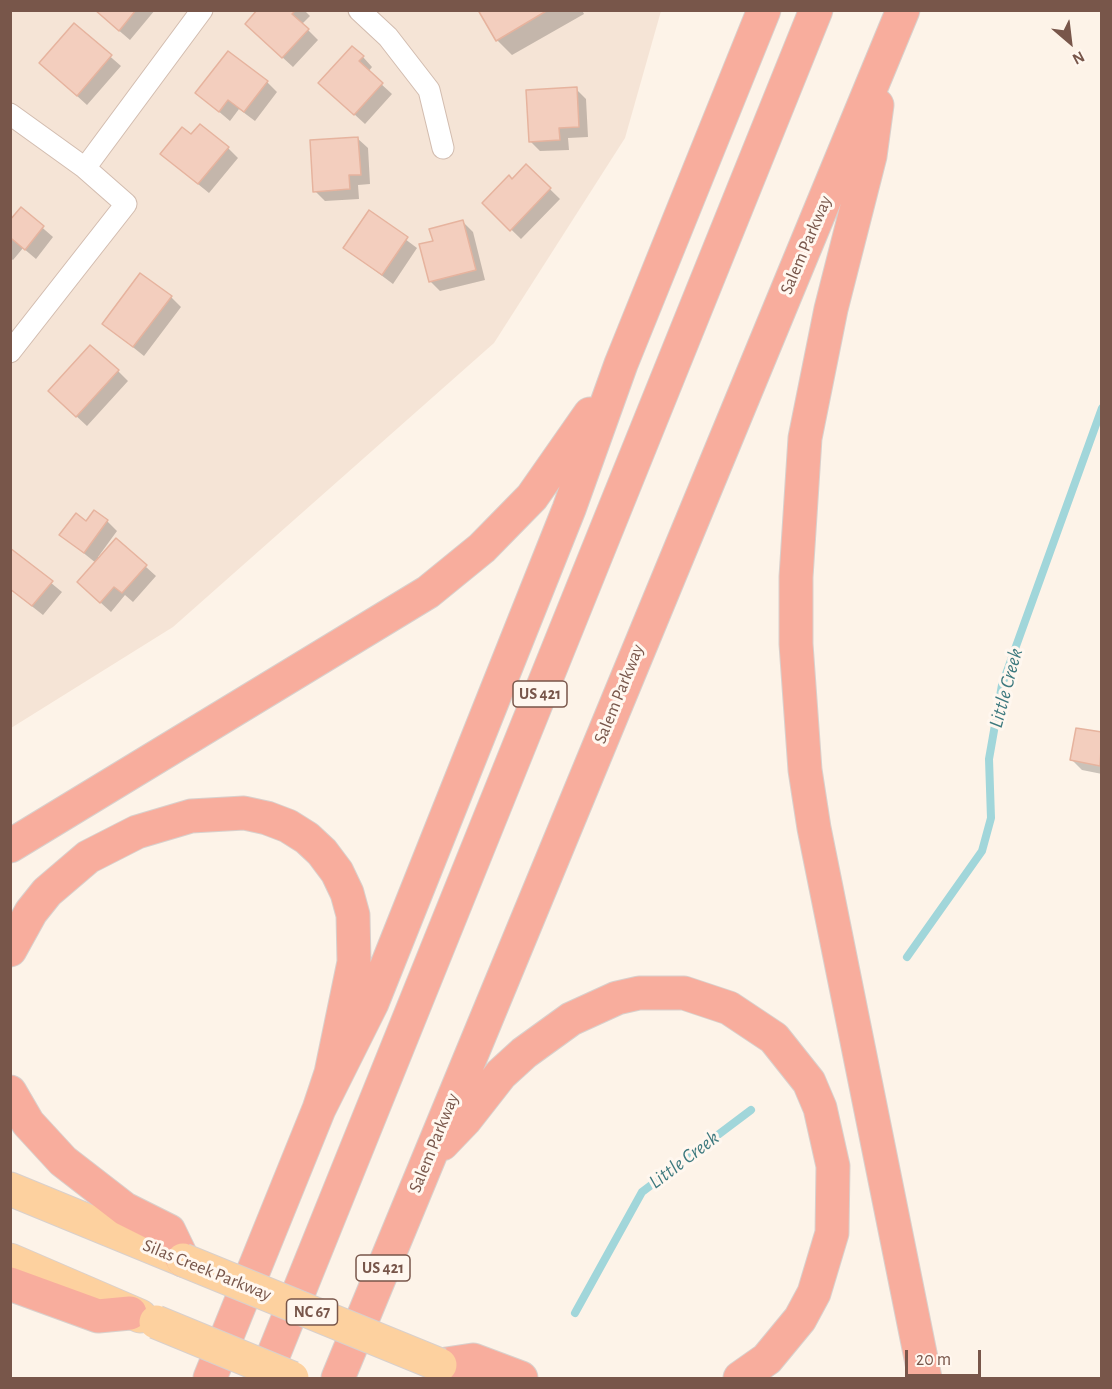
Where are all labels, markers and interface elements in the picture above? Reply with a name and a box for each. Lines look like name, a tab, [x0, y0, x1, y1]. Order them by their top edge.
north arrow	[1040, 12, 1100, 72]
text: N	[1070, 48, 1087, 68]
street label: Salem Parkway	[775, 192, 837, 298]
street label: Salem Parkway	[589, 641, 649, 747]
water label: Little Creek	[984, 646, 1028, 730]
road number: US 421	[513, 681, 567, 707]
street label: Salem Parkway	[404, 1090, 464, 1196]
water label: Little Creek	[644, 1126, 724, 1194]
street label: Silas Creek Parkway	[140, 1234, 274, 1306]
road number: US 421	[356, 1255, 410, 1281]
road number: NC 67	[286, 1299, 338, 1325]
scale bar	[908, 1338, 984, 1376]
text: 20 m	[916, 1351, 951, 1369]

